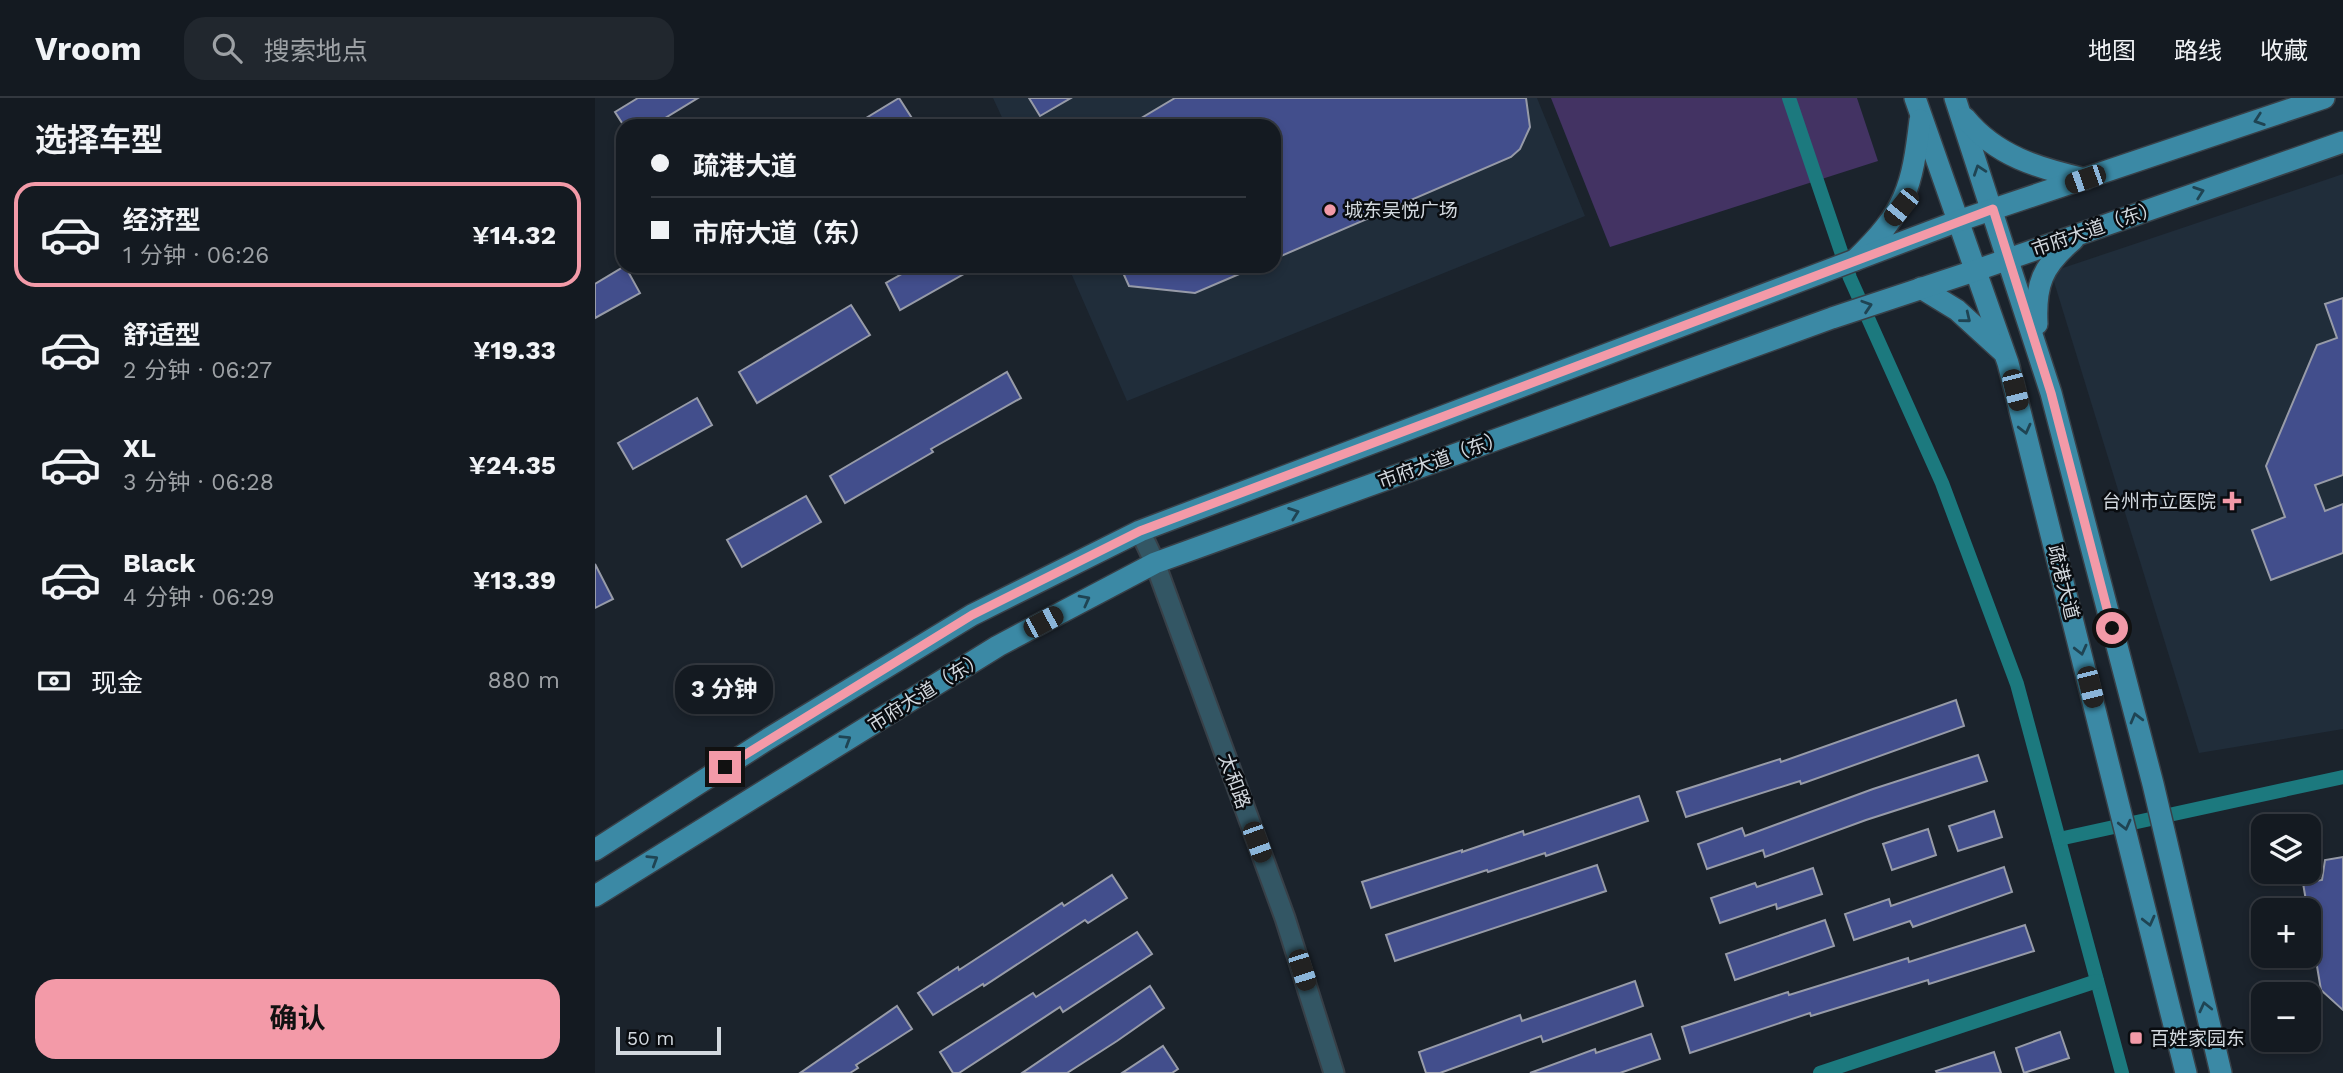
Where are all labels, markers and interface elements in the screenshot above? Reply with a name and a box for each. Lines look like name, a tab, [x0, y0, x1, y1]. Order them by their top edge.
search box	[184, 17, 674, 80]
text: Vroom	[35, 29, 142, 68]
icon: search	[208, 29, 246, 67]
text: 搜索地点	[264, 36, 368, 66]
text: 地图	[2088, 37, 2136, 65]
text: 路线	[2174, 37, 2222, 65]
text: 收藏	[2260, 37, 2308, 65]
one-way arrow	[2253, 112, 2266, 126]
text: 选择车型	[35, 121, 163, 159]
text: 疏港大道	[693, 151, 797, 181]
car	[2062, 162, 2109, 196]
one-way arrow	[1973, 164, 1987, 177]
car	[1880, 184, 1923, 230]
one-way arrow	[2192, 186, 2204, 200]
street label: 市府大道（东）	[2029, 196, 2162, 261]
place label: 城东吴悦广场	[1344, 199, 1458, 222]
marker: 城东吴悦广场	[1322, 202, 1338, 218]
icon: car	[39, 203, 102, 266]
text: 经济型	[123, 205, 201, 235]
text: 市府大道（东）	[693, 218, 875, 248]
text: ¥14.32	[472, 220, 556, 250]
text: 1 分钟 · 06:26	[123, 242, 269, 269]
one-way arrow	[1861, 300, 1873, 314]
one-way arrow	[1958, 310, 1971, 322]
icon: car	[39, 318, 102, 381]
text: 舒适型	[123, 320, 201, 350]
text: ¥19.33	[473, 335, 556, 365]
text: 2 分钟 · 06:27	[123, 357, 272, 384]
car	[2000, 367, 2031, 413]
one-way arrow	[2017, 423, 2031, 435]
street label: 市府大道（东）	[1375, 426, 1508, 493]
icon: car	[39, 433, 102, 496]
text: XL	[123, 433, 156, 463]
text: ¥24.35	[469, 450, 556, 480]
text: 3 分钟 · 06:28	[123, 469, 274, 496]
place label: 台州市立医院	[2102, 490, 2216, 513]
marker: 台州市立医院	[2222, 491, 2242, 511]
one-way arrow	[1288, 507, 1300, 521]
street label: 疏港大道	[2043, 542, 2084, 622]
icon: car	[39, 548, 102, 611]
text: Black	[123, 548, 195, 578]
text: ¥13.39	[473, 565, 556, 595]
text: 4 分钟 · 06:29	[123, 584, 274, 611]
one-way arrow	[1078, 595, 1090, 608]
car	[1020, 603, 1067, 641]
route start	[2096, 612, 2128, 644]
one-way arrow	[2073, 643, 2087, 655]
street label: 市府大道（东）	[864, 646, 989, 736]
icon: cash	[35, 662, 73, 700]
car	[2075, 664, 2106, 710]
callout: 3 分钟	[676, 666, 774, 714]
text: 880 m	[488, 667, 560, 694]
text: 现金	[91, 668, 143, 698]
text: 3 分钟	[691, 676, 757, 703]
one-way arrow	[2130, 712, 2144, 724]
one-way arrow	[839, 735, 852, 748]
street label: 太和路	[1214, 750, 1255, 812]
route end	[709, 751, 741, 783]
map controls	[2251, 814, 2321, 1052]
button: layers	[2251, 814, 2321, 884]
one-way arrow	[2117, 818, 2131, 830]
car	[1240, 819, 1275, 865]
one-way arrow	[645, 855, 658, 868]
button: +	[2251, 898, 2321, 968]
one-way arrow	[2140, 915, 2155, 927]
car	[1286, 947, 1319, 993]
button: 确认	[35, 979, 560, 1059]
button: −	[2251, 982, 2321, 1052]
one-way arrow	[2199, 1001, 2213, 1013]
scale bar	[616, 1024, 721, 1056]
text: 50 m	[627, 1027, 674, 1050]
place label: 百姓家园东	[2150, 1027, 2245, 1050]
marker: 百姓家园东	[2128, 1030, 2144, 1046]

